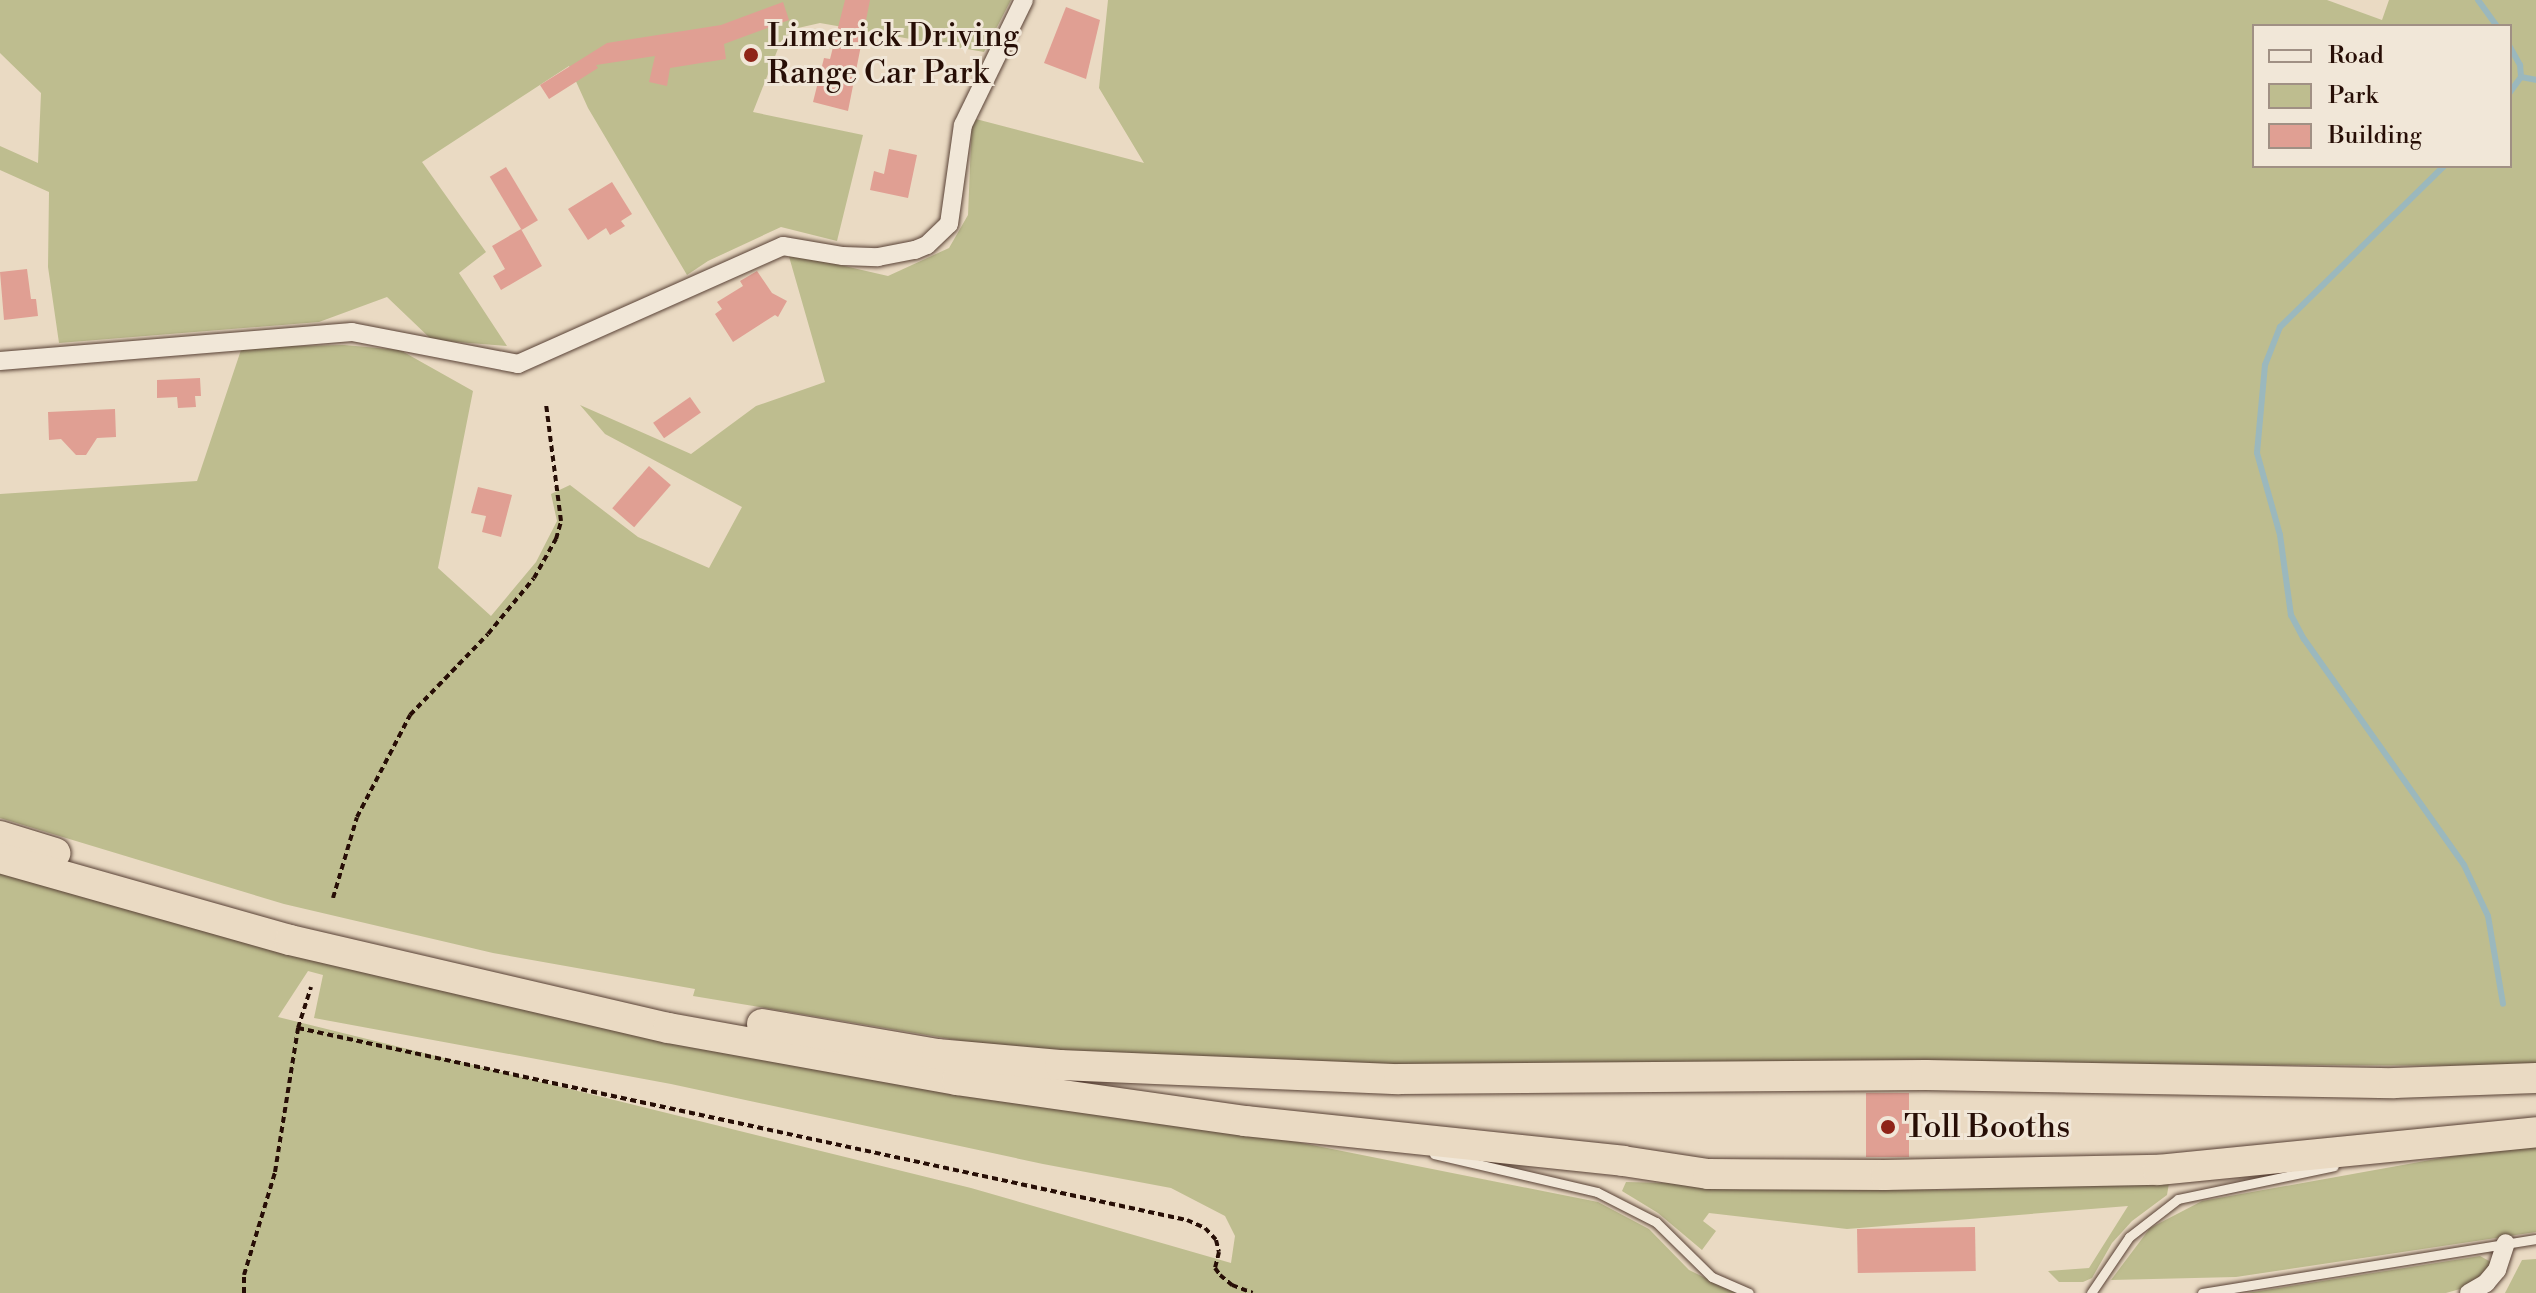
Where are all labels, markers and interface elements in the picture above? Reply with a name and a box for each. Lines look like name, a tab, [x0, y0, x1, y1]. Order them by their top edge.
place label: Limerick Driving Range Car Park	[767, 18, 1019, 93]
legend	[2252, 24, 2512, 168]
text: Road	[2328, 41, 2384, 71]
marker: Limerick Driving Range Car Park	[742, 46, 760, 64]
text: Park	[2328, 81, 2378, 111]
text: Building	[2328, 121, 2422, 151]
place label: Toll Booths	[1904, 1108, 2070, 1146]
marker: Toll Booths	[1879, 1118, 1897, 1136]

